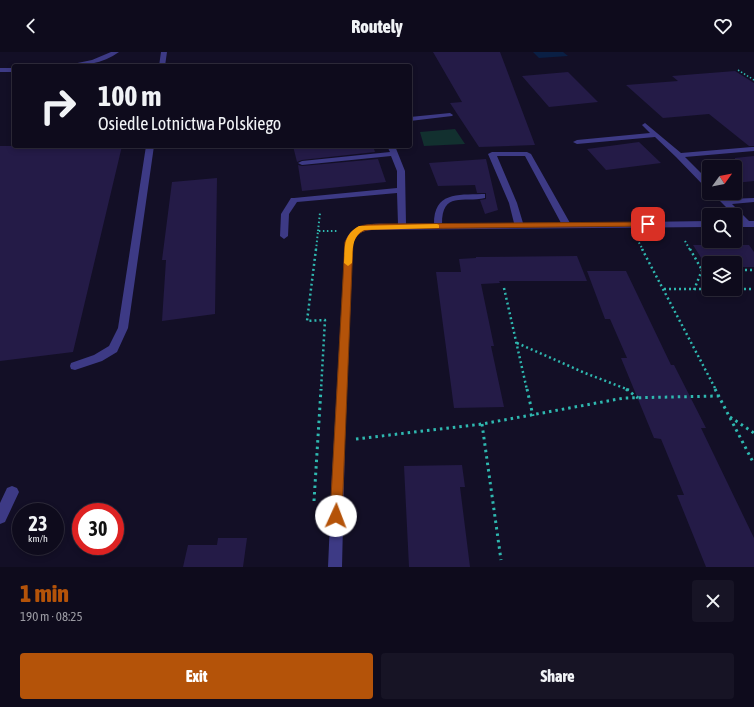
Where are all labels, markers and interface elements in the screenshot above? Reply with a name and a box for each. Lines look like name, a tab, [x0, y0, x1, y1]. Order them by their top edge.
icon: back	[20, 15, 42, 37]
icon: heart	[712, 15, 734, 37]
text: Routely	[351, 16, 403, 37]
icon: right	[32, 80, 84, 132]
text: 100 m	[98, 80, 161, 112]
text: Osiedle Lotnictwa Polskiego	[98, 113, 281, 134]
north arrow	[702, 160, 742, 200]
map controls	[702, 160, 742, 296]
pin	[631, 207, 665, 241]
button: search	[702, 208, 742, 248]
icon: arrive	[637, 213, 659, 235]
button: layers	[702, 256, 742, 296]
position arrow	[315, 495, 357, 537]
speed limit sign: 30	[72, 503, 124, 555]
text: 23	[29, 512, 47, 535]
text: km/h	[28, 533, 48, 544]
text: 1 min	[20, 580, 69, 607]
button: close	[692, 580, 734, 622]
text: 190 m · 08:25	[20, 609, 83, 624]
button: Exit	[20, 653, 373, 699]
button: Share	[381, 653, 734, 699]

